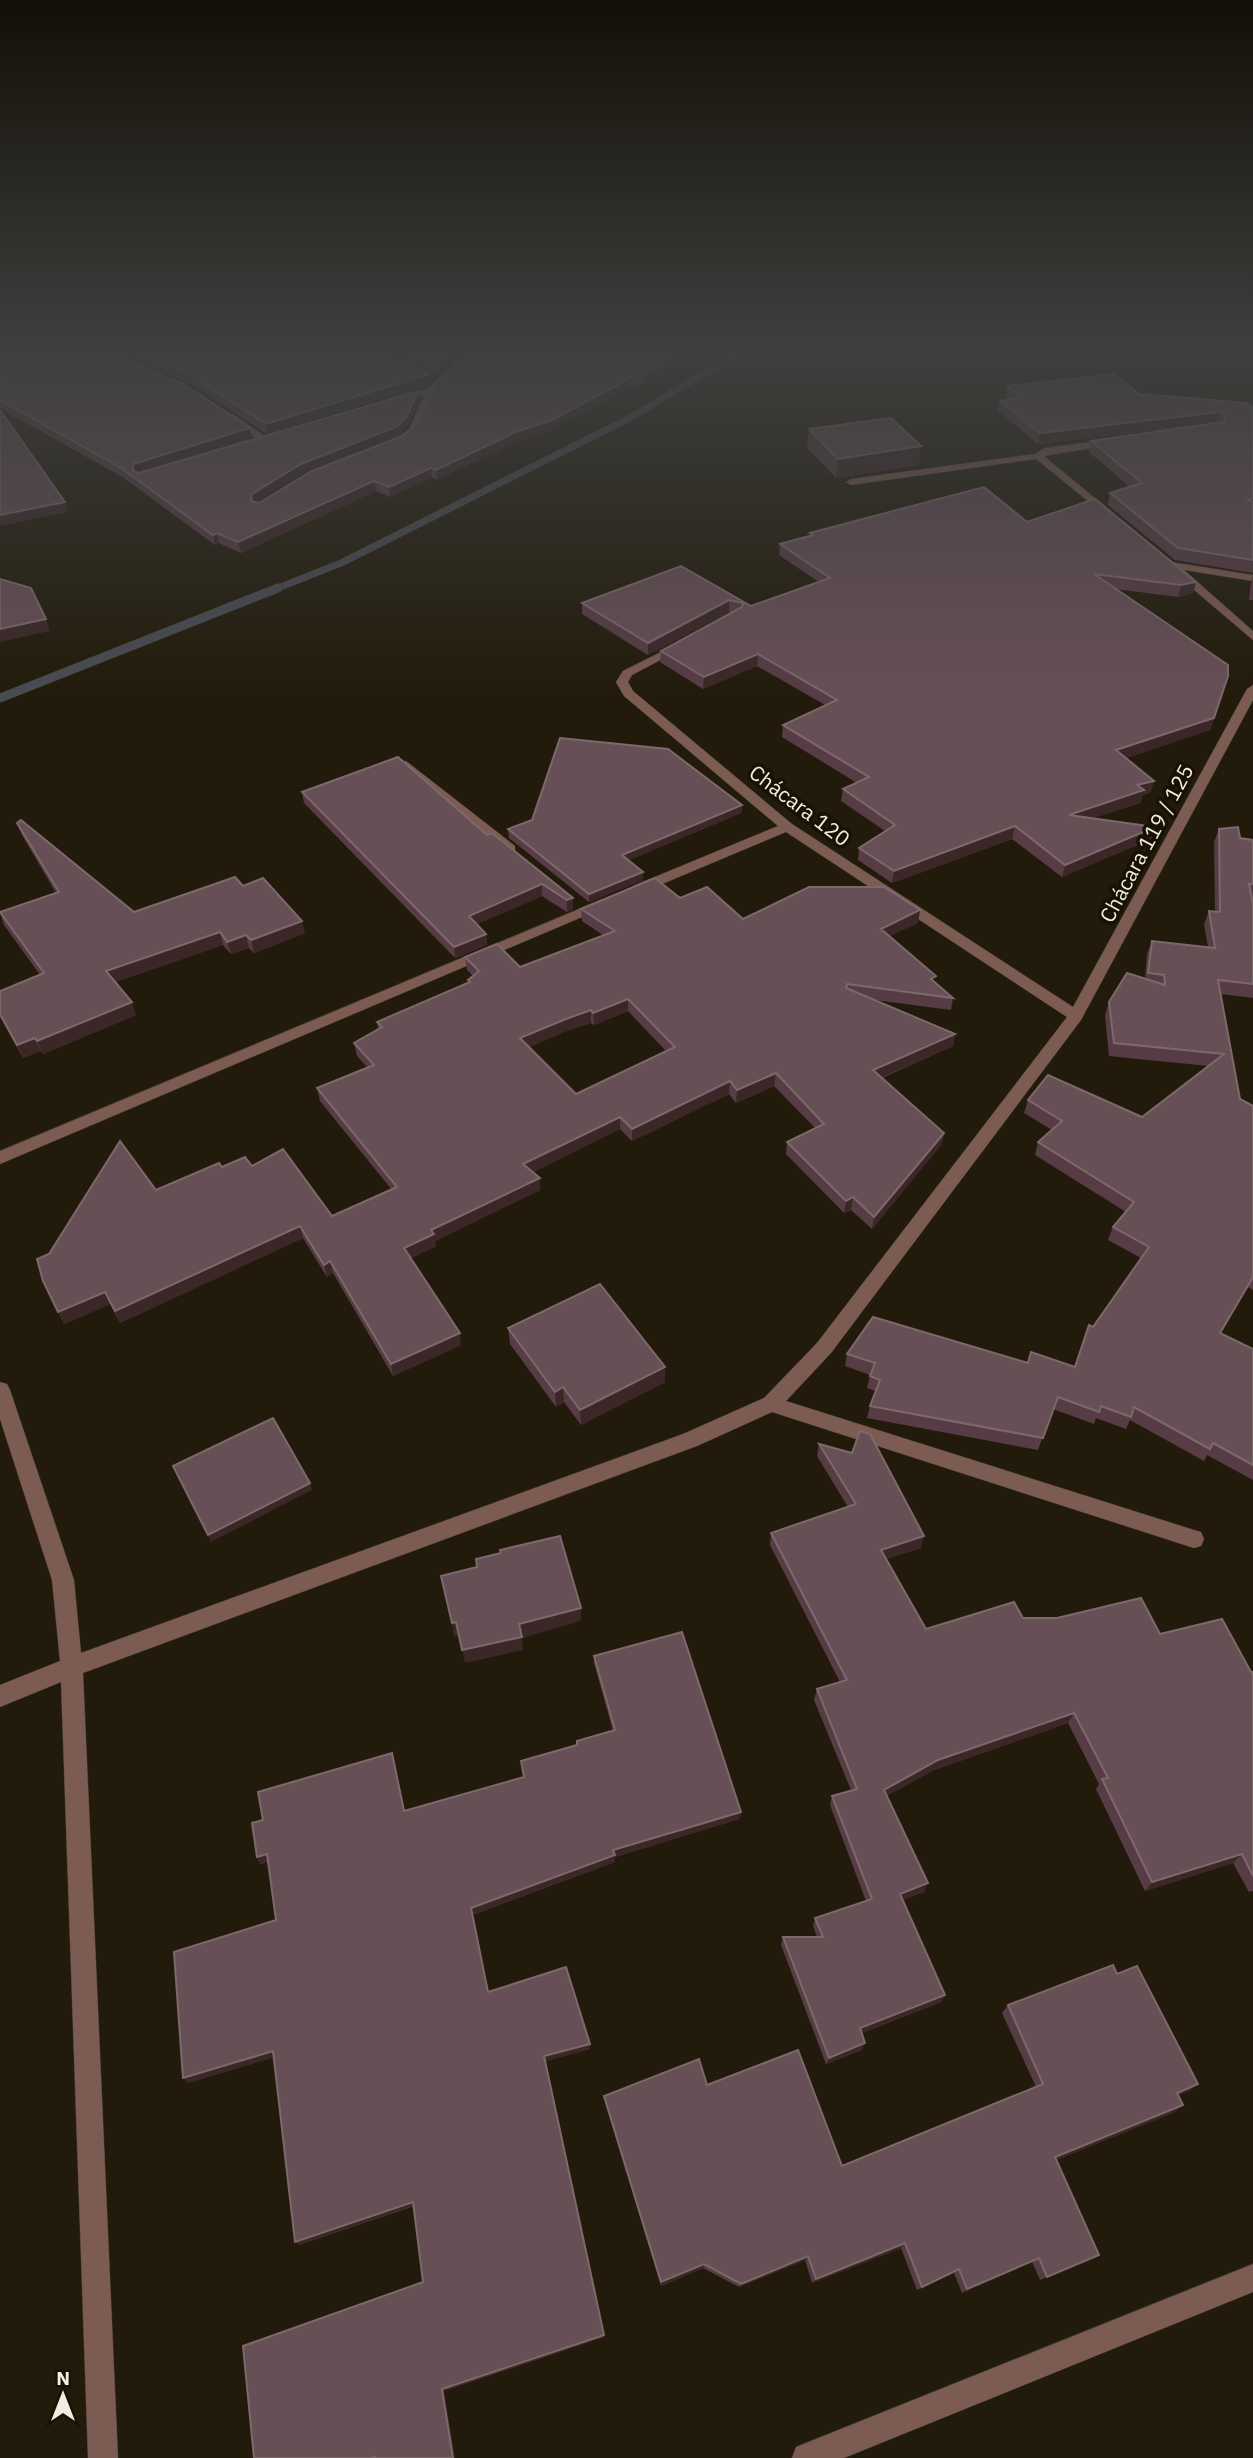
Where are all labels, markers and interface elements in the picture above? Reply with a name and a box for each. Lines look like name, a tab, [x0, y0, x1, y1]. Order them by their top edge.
street label: Chácara 120	[744, 758, 856, 852]
street label: Chácara 119 / 125	[1092, 759, 1200, 927]
north arrow	[28, 2360, 98, 2430]
text: N	[56, 2366, 70, 2390]

